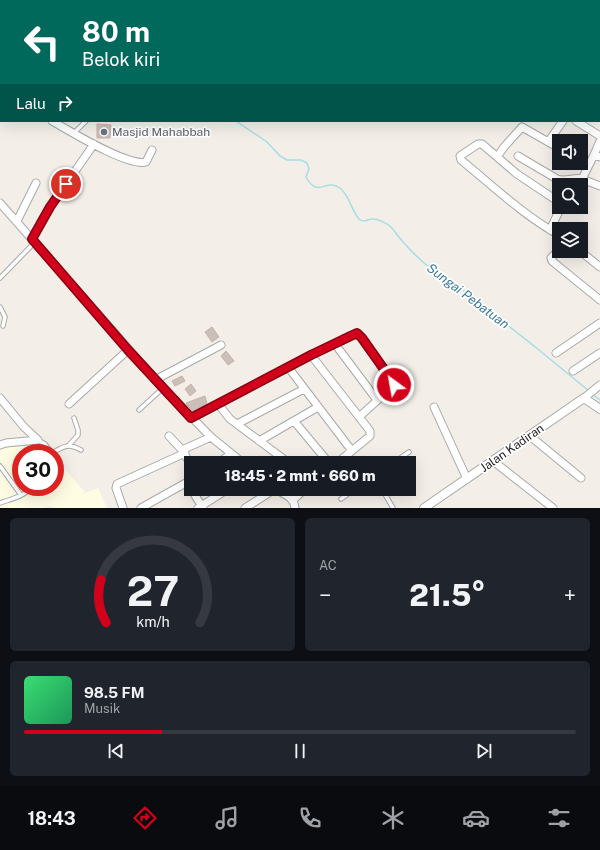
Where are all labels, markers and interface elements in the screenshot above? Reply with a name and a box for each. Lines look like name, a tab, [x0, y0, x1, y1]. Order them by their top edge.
text: 80 m	[82, 15, 150, 48]
icon: left	[16, 16, 68, 68]
text: Belok kiri	[82, 49, 160, 70]
icon: right	[54, 92, 76, 114]
text: Lalu	[16, 95, 46, 112]
place label: Masjid Mahabbah	[112, 125, 210, 139]
marker: Masjid Mahabbah	[99, 127, 109, 137]
map controls	[552, 134, 588, 258]
button: sound	[552, 134, 588, 170]
pin	[49, 167, 83, 201]
icon: arrive	[55, 173, 77, 195]
button: search	[552, 178, 588, 214]
button: layers	[552, 222, 588, 258]
water label: Sungai Pebatuan	[424, 260, 512, 332]
position arrow	[373, 364, 415, 406]
street label: Jalan Kadiran	[478, 421, 547, 475]
speed limit sign: 30	[12, 444, 64, 496]
text: 18:45 · 2 mnt · 660 m	[224, 467, 376, 484]
text: AC	[319, 558, 337, 573]
text: 27	[126, 565, 179, 614]
text: 21.5°	[409, 577, 486, 613]
text: −	[319, 582, 331, 608]
text: +	[564, 582, 576, 608]
text: km/h	[136, 612, 169, 629]
text: 98.5 FM	[84, 684, 144, 701]
text: Musik	[84, 701, 120, 716]
icon: previous	[105, 740, 127, 762]
icon: pause	[289, 740, 311, 762]
icon: next	[473, 740, 495, 762]
icon: directions	[131, 804, 159, 832]
icon: music	[213, 804, 241, 832]
icon: phone	[296, 804, 324, 832]
icon: climate	[379, 804, 407, 832]
icon: car	[462, 804, 490, 832]
icon: filters	[545, 804, 573, 832]
text: 18:43	[27, 808, 76, 829]

